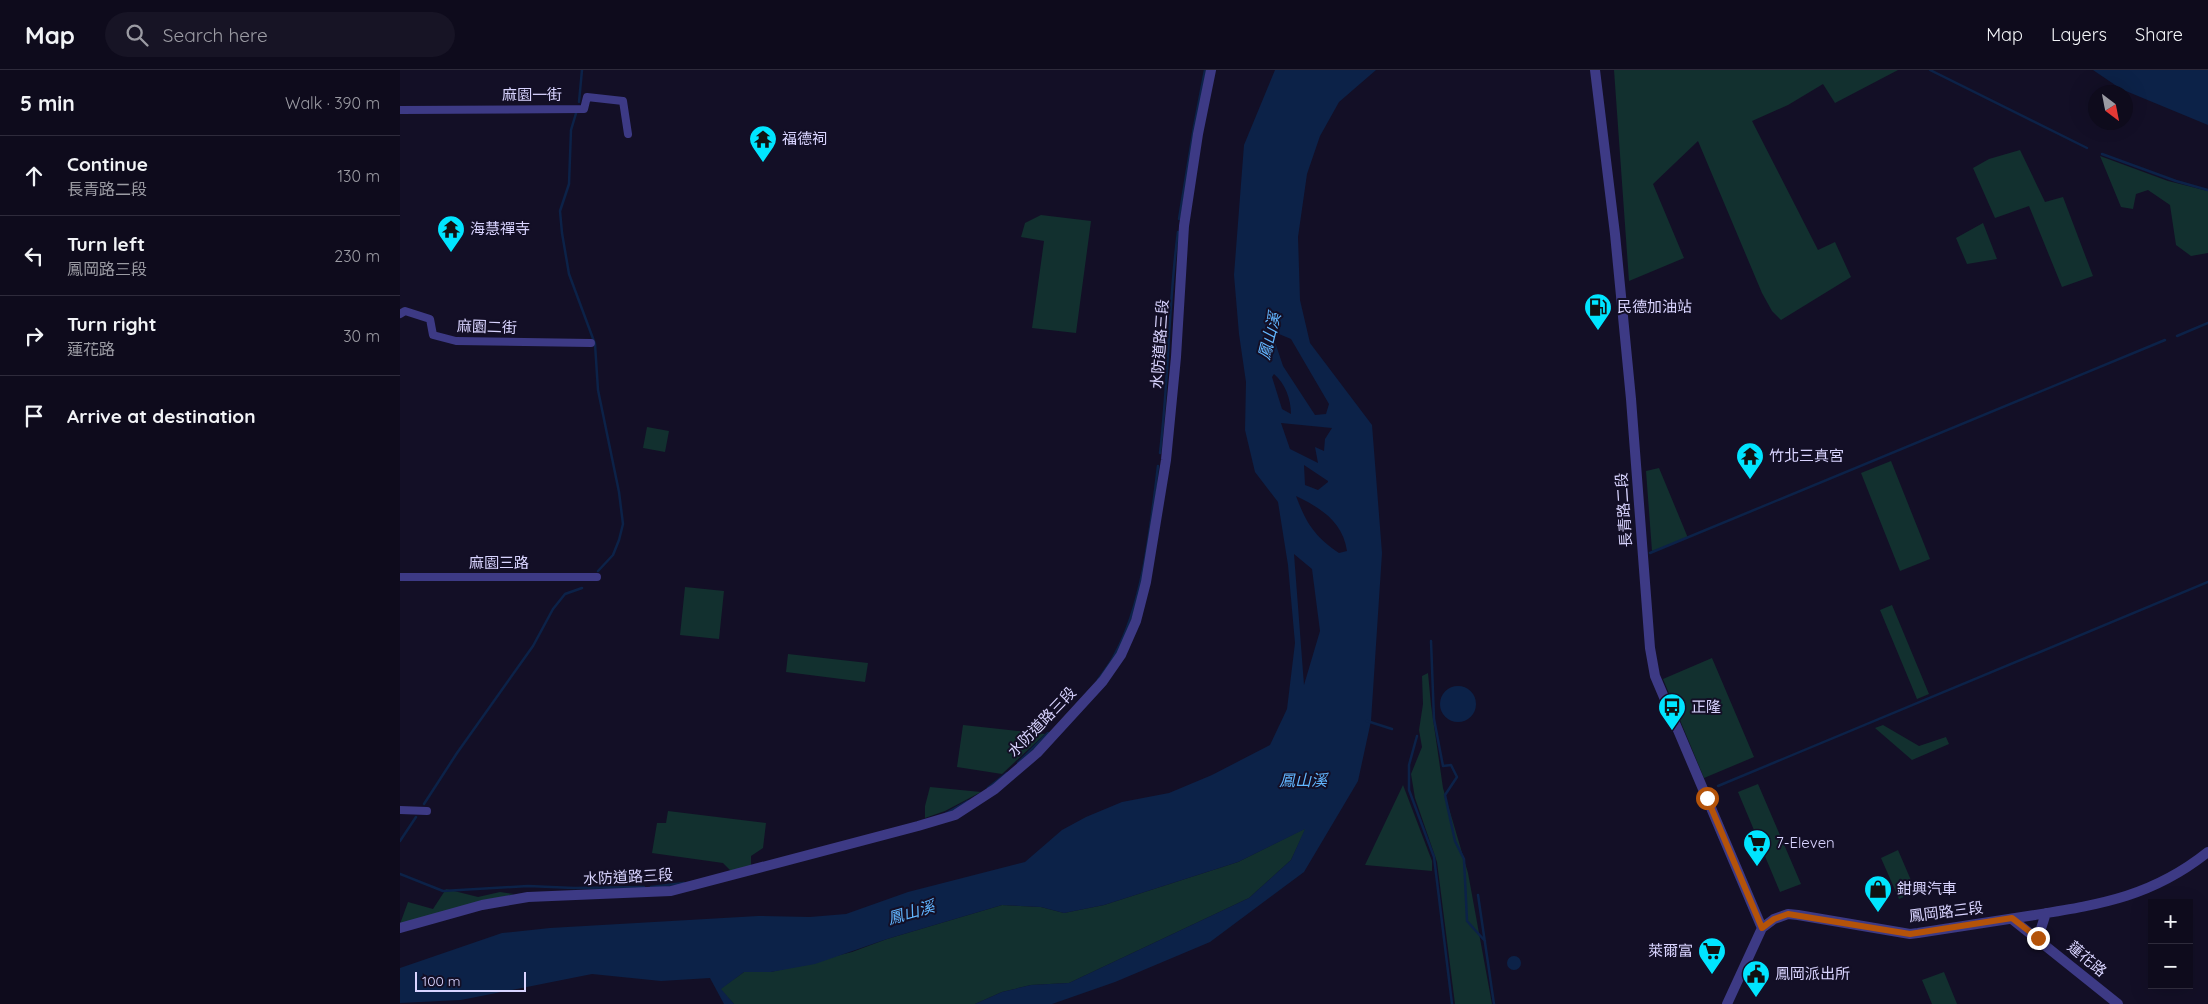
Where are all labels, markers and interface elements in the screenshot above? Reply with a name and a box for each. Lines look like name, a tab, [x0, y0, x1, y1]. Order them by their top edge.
search box	[105, 12, 455, 57]
text: Map	[25, 20, 75, 50]
icon: search	[123, 21, 151, 49]
text: Search here	[163, 23, 268, 47]
text: Map	[1986, 23, 2023, 46]
text: Layers	[2051, 23, 2107, 46]
text: Share	[2135, 23, 2183, 46]
street label: 麻園一街	[502, 85, 562, 104]
north arrow	[2088, 85, 2133, 130]
text: 5 min	[20, 90, 75, 116]
text: Walk · 390 m	[285, 93, 380, 113]
temple icon: 福德祠	[748, 124, 778, 163]
place label: 福德祠	[782, 129, 827, 148]
text: Continue	[67, 152, 148, 176]
icon: ahead	[20, 162, 48, 190]
text: 130 m	[337, 166, 380, 186]
text: 長青路二段	[67, 179, 147, 199]
temple icon: 海慧禪寺	[436, 214, 466, 253]
place label: 海慧禪寺	[470, 219, 530, 238]
text: Turn left	[67, 232, 145, 256]
icon: left	[20, 242, 48, 270]
text: 230 m	[334, 246, 380, 266]
text: 鳳岡路三段	[67, 259, 147, 279]
fuel station icon: 民德加油站	[1583, 292, 1613, 331]
place label: 民德加油站	[1617, 297, 1692, 316]
street label: 水防道路三段	[1147, 298, 1172, 390]
water label: 鳳山溪	[1253, 308, 1285, 362]
text: Turn right	[67, 312, 156, 336]
street label: 麻園二街	[457, 316, 517, 337]
icon: right	[20, 322, 48, 350]
text: 30 m	[343, 326, 380, 346]
text: 蓮花路	[67, 339, 115, 359]
icon: arrive	[20, 402, 48, 430]
text: Arrive at destination	[67, 404, 256, 428]
temple icon: 竹北三真宮	[1735, 441, 1765, 480]
place label: 竹北三真宮	[1769, 446, 1844, 465]
street label: 長青路二段	[1611, 472, 1636, 548]
street label: 麻園三路	[469, 553, 529, 572]
street label: 水防道路三段	[1004, 683, 1080, 761]
bus stop icon: 正隆	[1657, 692, 1687, 731]
place label: 正隆	[1691, 697, 1721, 716]
water label: 鳳山溪	[1279, 770, 1329, 790]
route start	[1696, 787, 1719, 810]
supermarket icon: 7-Eleven	[1742, 828, 1772, 867]
place label: 7-Eleven	[1776, 833, 1835, 852]
street label: 水防道路三段	[583, 865, 673, 888]
shop icon: 鉗興汽車	[1863, 874, 1893, 913]
place label: 鉗興汽車	[1897, 879, 1957, 898]
water label: 鳳山溪	[885, 895, 939, 928]
street label: 鳳岡路三段	[1908, 898, 1984, 926]
map controls	[2148, 899, 2193, 989]
button: +	[2148, 899, 2193, 944]
route end	[2027, 927, 2050, 950]
supermarket icon: 萊爾富	[1697, 936, 1727, 975]
street label: 蓮花路	[2064, 937, 2111, 980]
place label: 萊爾富	[1648, 941, 1693, 960]
button: −	[2148, 944, 2193, 989]
public building icon: 鳳岡派出所	[1741, 959, 1771, 998]
place label: 鳳岡派出所	[1775, 964, 1850, 983]
scale bar	[415, 969, 526, 992]
text: 100 m	[422, 972, 460, 990]

